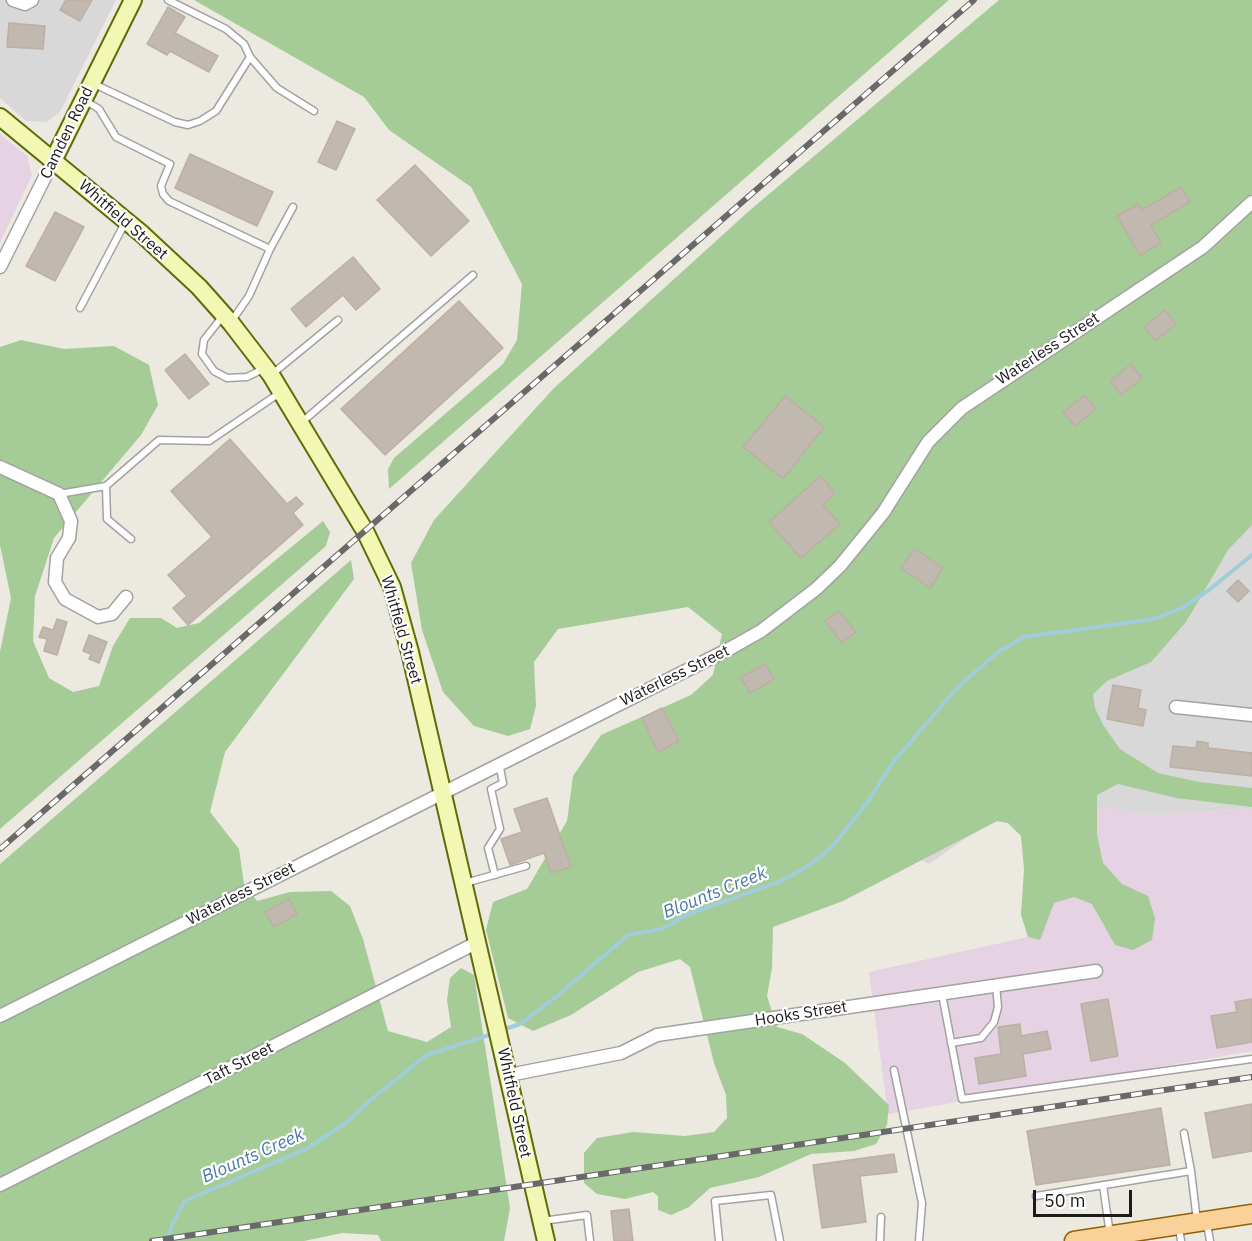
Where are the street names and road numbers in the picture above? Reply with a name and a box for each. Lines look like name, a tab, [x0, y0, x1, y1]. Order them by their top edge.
street label: Camden Road	[36, 84, 98, 182]
street label: Whitfield Street	[74, 176, 172, 264]
street label: Waterless Street	[993, 309, 1103, 389]
street label: Whitfield Street	[376, 574, 426, 686]
street label: Waterless Street	[617, 641, 733, 711]
street label: Waterless Street	[184, 858, 298, 930]
street label: Hooks Street	[754, 997, 848, 1031]
street label: Taft Street	[201, 1038, 277, 1090]
street label: Whitfield Street	[493, 1046, 535, 1160]

